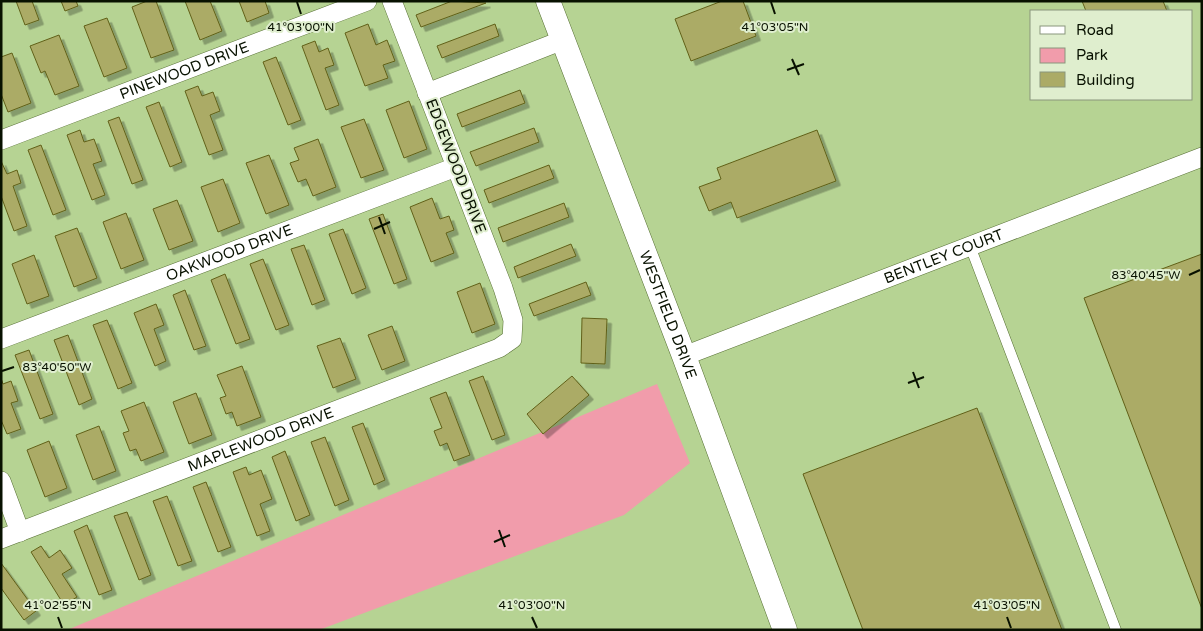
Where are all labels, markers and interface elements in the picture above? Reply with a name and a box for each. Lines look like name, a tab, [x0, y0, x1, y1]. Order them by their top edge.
legend	[1030, 10, 1193, 100]
text: 41°03'00"N	[268, 20, 335, 34]
text: 41°03'05"N	[742, 20, 809, 34]
text: Road	[1076, 21, 1114, 39]
street label: PINEWOOD DRIVE	[117, 38, 251, 103]
text: Park	[1076, 46, 1108, 64]
text: Building	[1076, 71, 1135, 89]
street label: EDGEWOOD DRIVE	[422, 96, 490, 236]
street label: OAKWOOD DRIVE	[163, 221, 295, 285]
street label: BENTLEY COURT	[881, 225, 1006, 287]
street label: WESTFIELD DRIVE	[636, 248, 701, 381]
text: 83°40'45"W	[1111, 268, 1181, 282]
text: 83°40'50"W	[22, 360, 92, 374]
street label: MAPLEWOOD DRIVE	[185, 403, 336, 476]
text: 41°02'55"N	[25, 598, 92, 612]
text: 41°03'00"N	[499, 598, 566, 612]
text: 41°03'05"N	[974, 598, 1041, 612]

